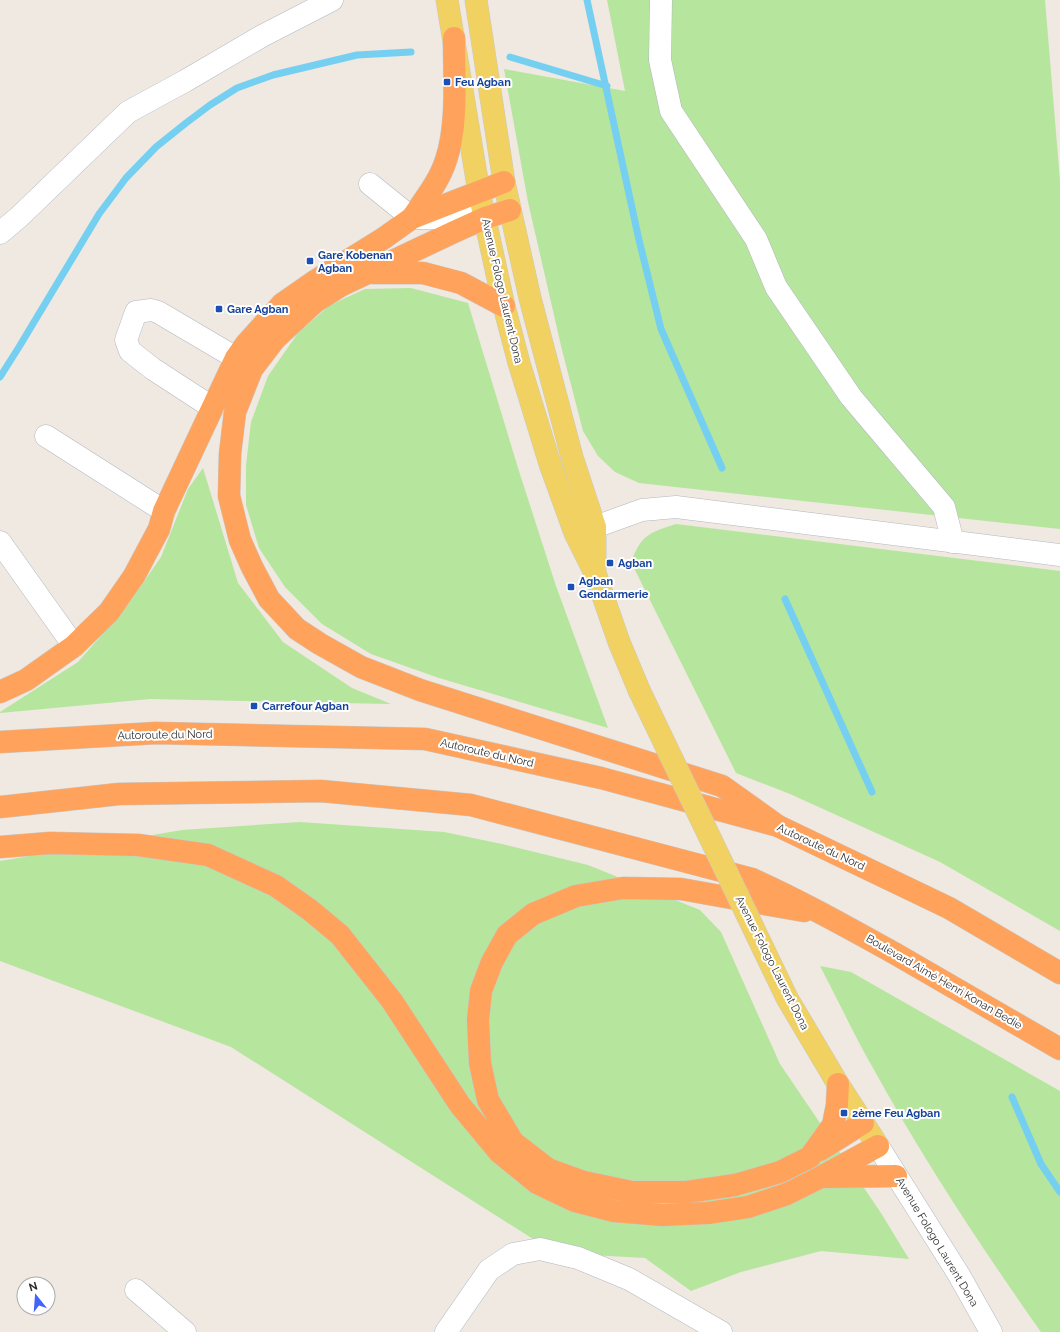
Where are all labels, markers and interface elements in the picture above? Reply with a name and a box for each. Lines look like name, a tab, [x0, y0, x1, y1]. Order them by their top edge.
place label: Feu Agban	[455, 76, 511, 89]
marker: Feu Agban	[442, 77, 452, 87]
street label: Avenue Fologo Laurent Dona	[479, 217, 525, 365]
place label: Gare Kobenan Agban	[318, 249, 393, 275]
marker: Gare Kobenan Agban	[305, 256, 315, 266]
place label: Gare Agban	[227, 303, 289, 316]
marker: Gare Agban	[214, 304, 224, 314]
place label: Agban	[618, 557, 652, 570]
marker: Agban	[605, 558, 615, 568]
place label: Agban Gendarmerie	[579, 575, 649, 601]
marker: Agban Gendarmerie	[566, 582, 576, 592]
place label: Carrefour Agban	[262, 700, 349, 713]
marker: Carrefour Agban	[249, 701, 259, 711]
street label: Autoroute du Nord	[117, 728, 213, 742]
street label: Autoroute du Nord	[439, 736, 535, 770]
street label: Autoroute du Nord	[775, 821, 867, 873]
street label: Avenue Fologo Laurent Dona	[732, 894, 812, 1032]
street label: Boulevard Aimé Henri Konan Bedie	[864, 932, 1025, 1032]
place label: 2ème Feu Agban	[852, 1107, 940, 1120]
marker: 2ème Feu Agban	[839, 1108, 849, 1118]
street label: Avenue Fologo Laurent Dona	[893, 1175, 981, 1309]
north arrow	[16, 1276, 56, 1316]
text: N	[27, 1279, 39, 1294]

